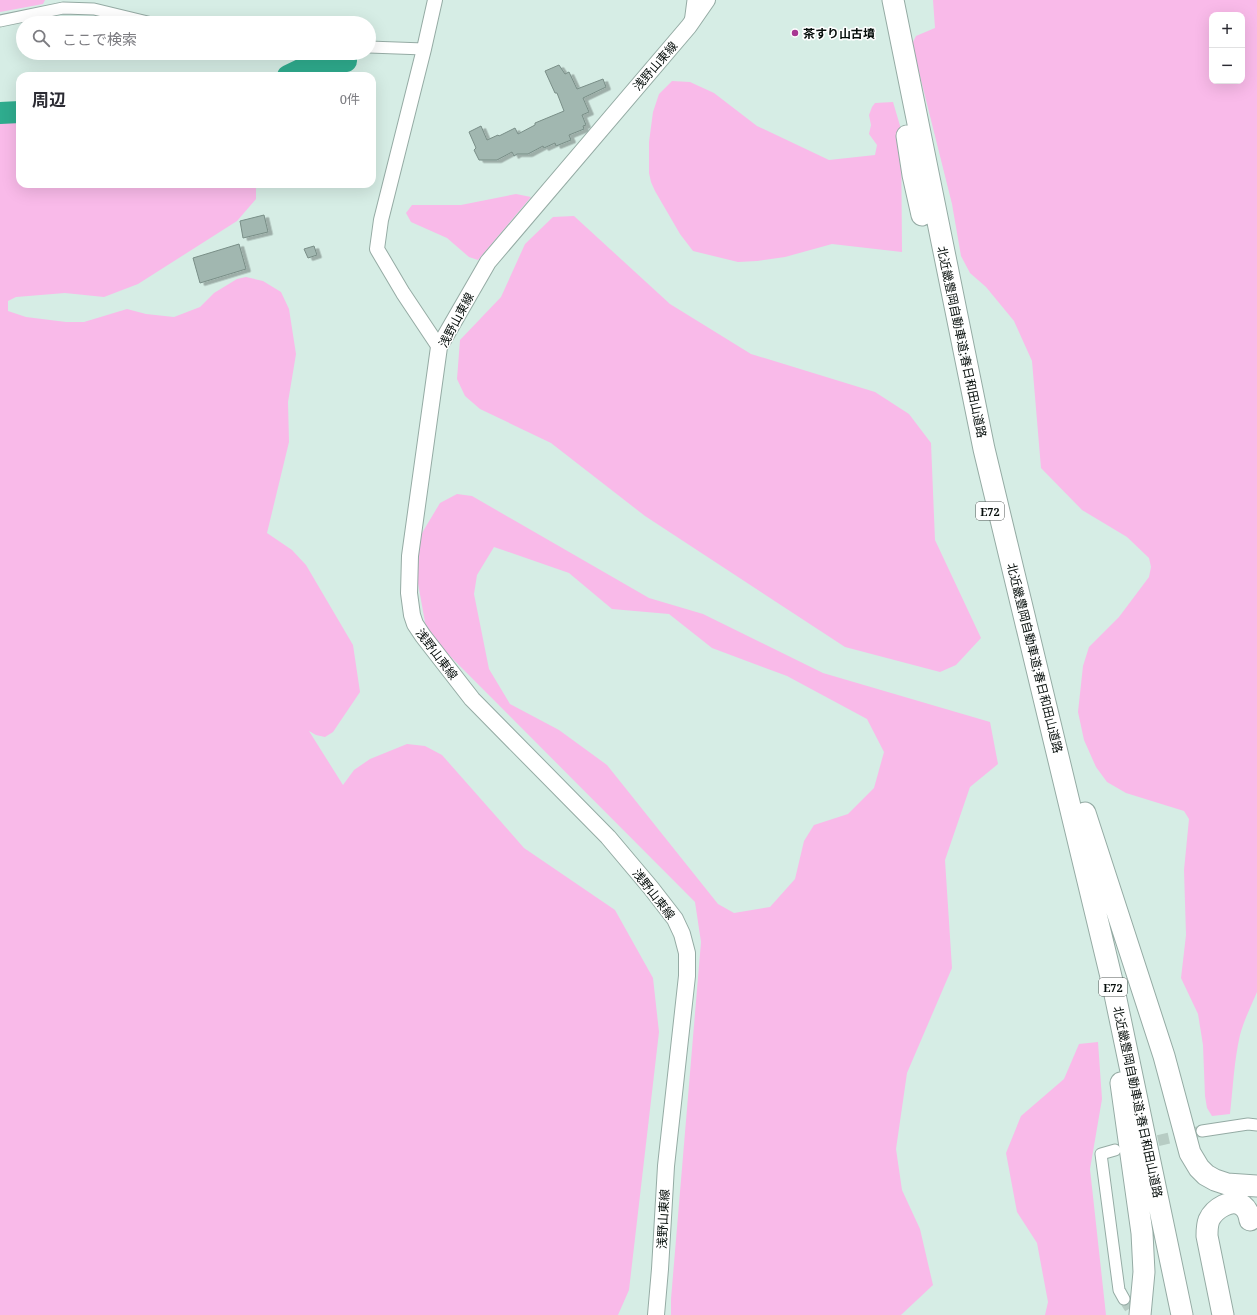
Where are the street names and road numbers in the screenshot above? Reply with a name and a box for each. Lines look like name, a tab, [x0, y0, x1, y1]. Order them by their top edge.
street label: 浅野山東線	[629, 38, 681, 94]
street label: 北近畿豊岡自動車道;春日和田山道路	[933, 245, 991, 439]
street label: 浅野山東線	[434, 290, 478, 350]
road number: E72	[976, 502, 1004, 520]
street label: 北近畿豊岡自動車道;春日和田山道路	[1003, 561, 1067, 755]
street label: 浅野山東線	[412, 625, 462, 683]
street label: 浅野山東線	[629, 865, 679, 923]
road number: E72	[1099, 978, 1127, 996]
street label: 北近畿豊岡自動車道;春日和田山道路	[1109, 1005, 1167, 1199]
street label: 浅野山東線	[653, 1189, 673, 1249]

